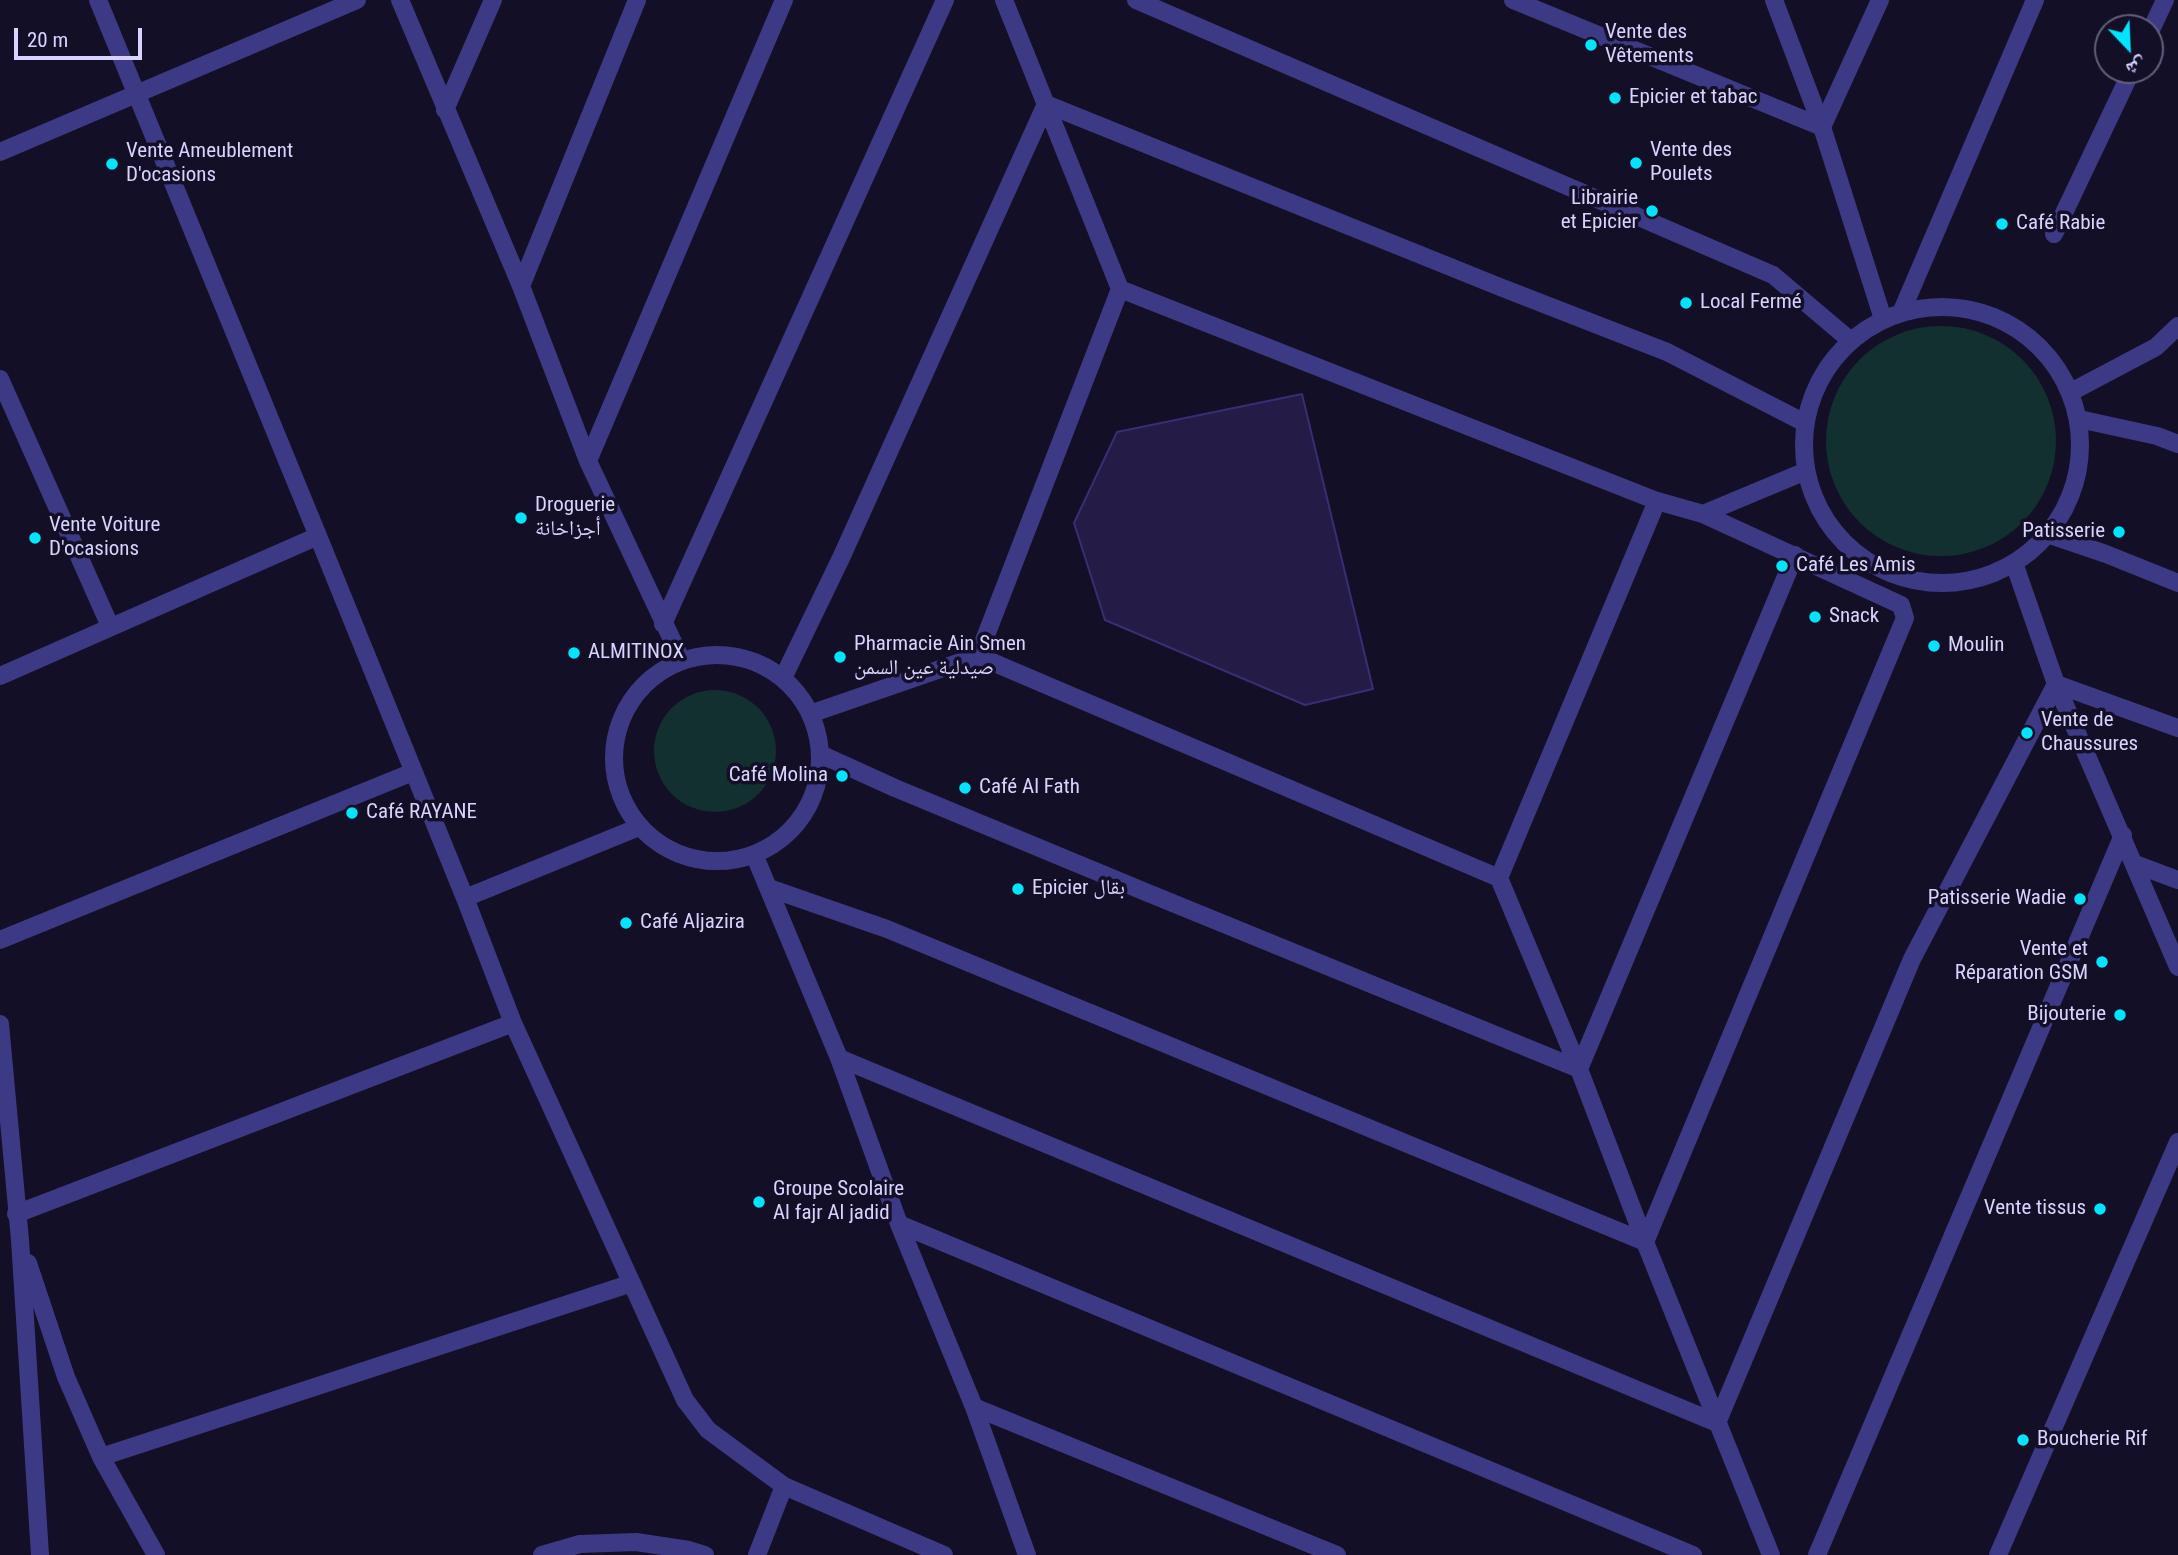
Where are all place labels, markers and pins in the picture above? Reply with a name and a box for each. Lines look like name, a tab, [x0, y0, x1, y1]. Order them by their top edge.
place label: Vente des Vêtements	[1605, 20, 1694, 70]
marker: Vente des Vêtements	[1583, 37, 1599, 53]
place label: Epicier et tabac	[1629, 85, 1757, 111]
marker: Epicier et tabac	[1607, 90, 1623, 106]
place label: Vente des Poulets	[1650, 138, 1732, 188]
place label: Vente Ameublement D'ocasions	[126, 139, 293, 189]
marker: Vente des Poulets	[1628, 155, 1644, 171]
marker: Vente Ameublement D'ocasions	[104, 156, 120, 172]
place label: Librairie et Epicier	[1561, 186, 1638, 236]
marker: Librairie et Epicier	[1644, 203, 1660, 219]
place label: Café Rabie	[2016, 211, 2105, 237]
marker: Café Rabie	[1994, 216, 2010, 232]
place label: Local Fermé	[1700, 290, 1802, 316]
marker: Local Fermé	[1678, 295, 1694, 311]
place label: Droguerie أجزاخانة	[535, 493, 615, 543]
marker: Droguerie أجزاخانة	[513, 510, 529, 526]
place label: Vente Voiture D'ocasions	[49, 513, 160, 563]
place label: Patisserie	[2022, 519, 2105, 545]
marker: Patisserie	[2111, 524, 2127, 540]
marker: Vente Voiture D'ocasions	[27, 530, 43, 546]
place label: Café Les Amis	[1796, 553, 1916, 579]
marker: Café Les Amis	[1774, 558, 1790, 574]
place label: Snack	[1829, 604, 1879, 630]
marker: Snack	[1807, 609, 1823, 625]
place label: Pharmacie Ain Smen صيدلية عين السمن	[854, 632, 1026, 682]
place label: Moulin	[1948, 633, 2004, 659]
marker: Moulin	[1926, 638, 1942, 654]
place label: ALMITINOX	[588, 640, 684, 666]
marker: ALMITINOX	[566, 645, 582, 661]
marker: Pharmacie Ain Smen صيدلية عين السمن	[832, 649, 848, 665]
place label: Vente de Chaussures	[2041, 708, 2138, 758]
marker: Vente de Chaussures	[2019, 725, 2035, 741]
place label: Café Molina	[729, 763, 828, 789]
marker: Café Molina	[834, 768, 850, 784]
place label: Café Al Fath	[979, 775, 1080, 801]
marker: Café Al Fath	[957, 780, 973, 796]
place label: Café RAYANE	[366, 800, 477, 826]
marker: Café RAYANE	[344, 805, 360, 821]
place label: Epicier بقال	[1032, 876, 1125, 902]
marker: Epicier بقال	[1010, 881, 1026, 897]
place label: Patisserie Wadie	[1928, 886, 2066, 912]
marker: Patisserie Wadie	[2072, 891, 2088, 907]
place label: Café Aljazira	[640, 910, 745, 936]
marker: Café Aljazira	[618, 915, 634, 931]
place label: Vente et Réparation GSM	[1955, 937, 2088, 987]
marker: Vente et Réparation GSM	[2094, 954, 2110, 970]
place label: Bijouterie	[2027, 1002, 2106, 1028]
marker: Bijouterie	[2112, 1007, 2128, 1023]
place label: Groupe Scolaire Al fajr Al jadid	[773, 1177, 904, 1227]
marker: Groupe Scolaire Al fajr Al jadid	[751, 1194, 767, 1210]
place label: Vente tissus	[1984, 1196, 2086, 1222]
marker: Vente tissus	[2092, 1201, 2108, 1217]
place label: Boucherie Rif	[2037, 1427, 2147, 1453]
marker: Boucherie Rif	[2015, 1432, 2031, 1448]

